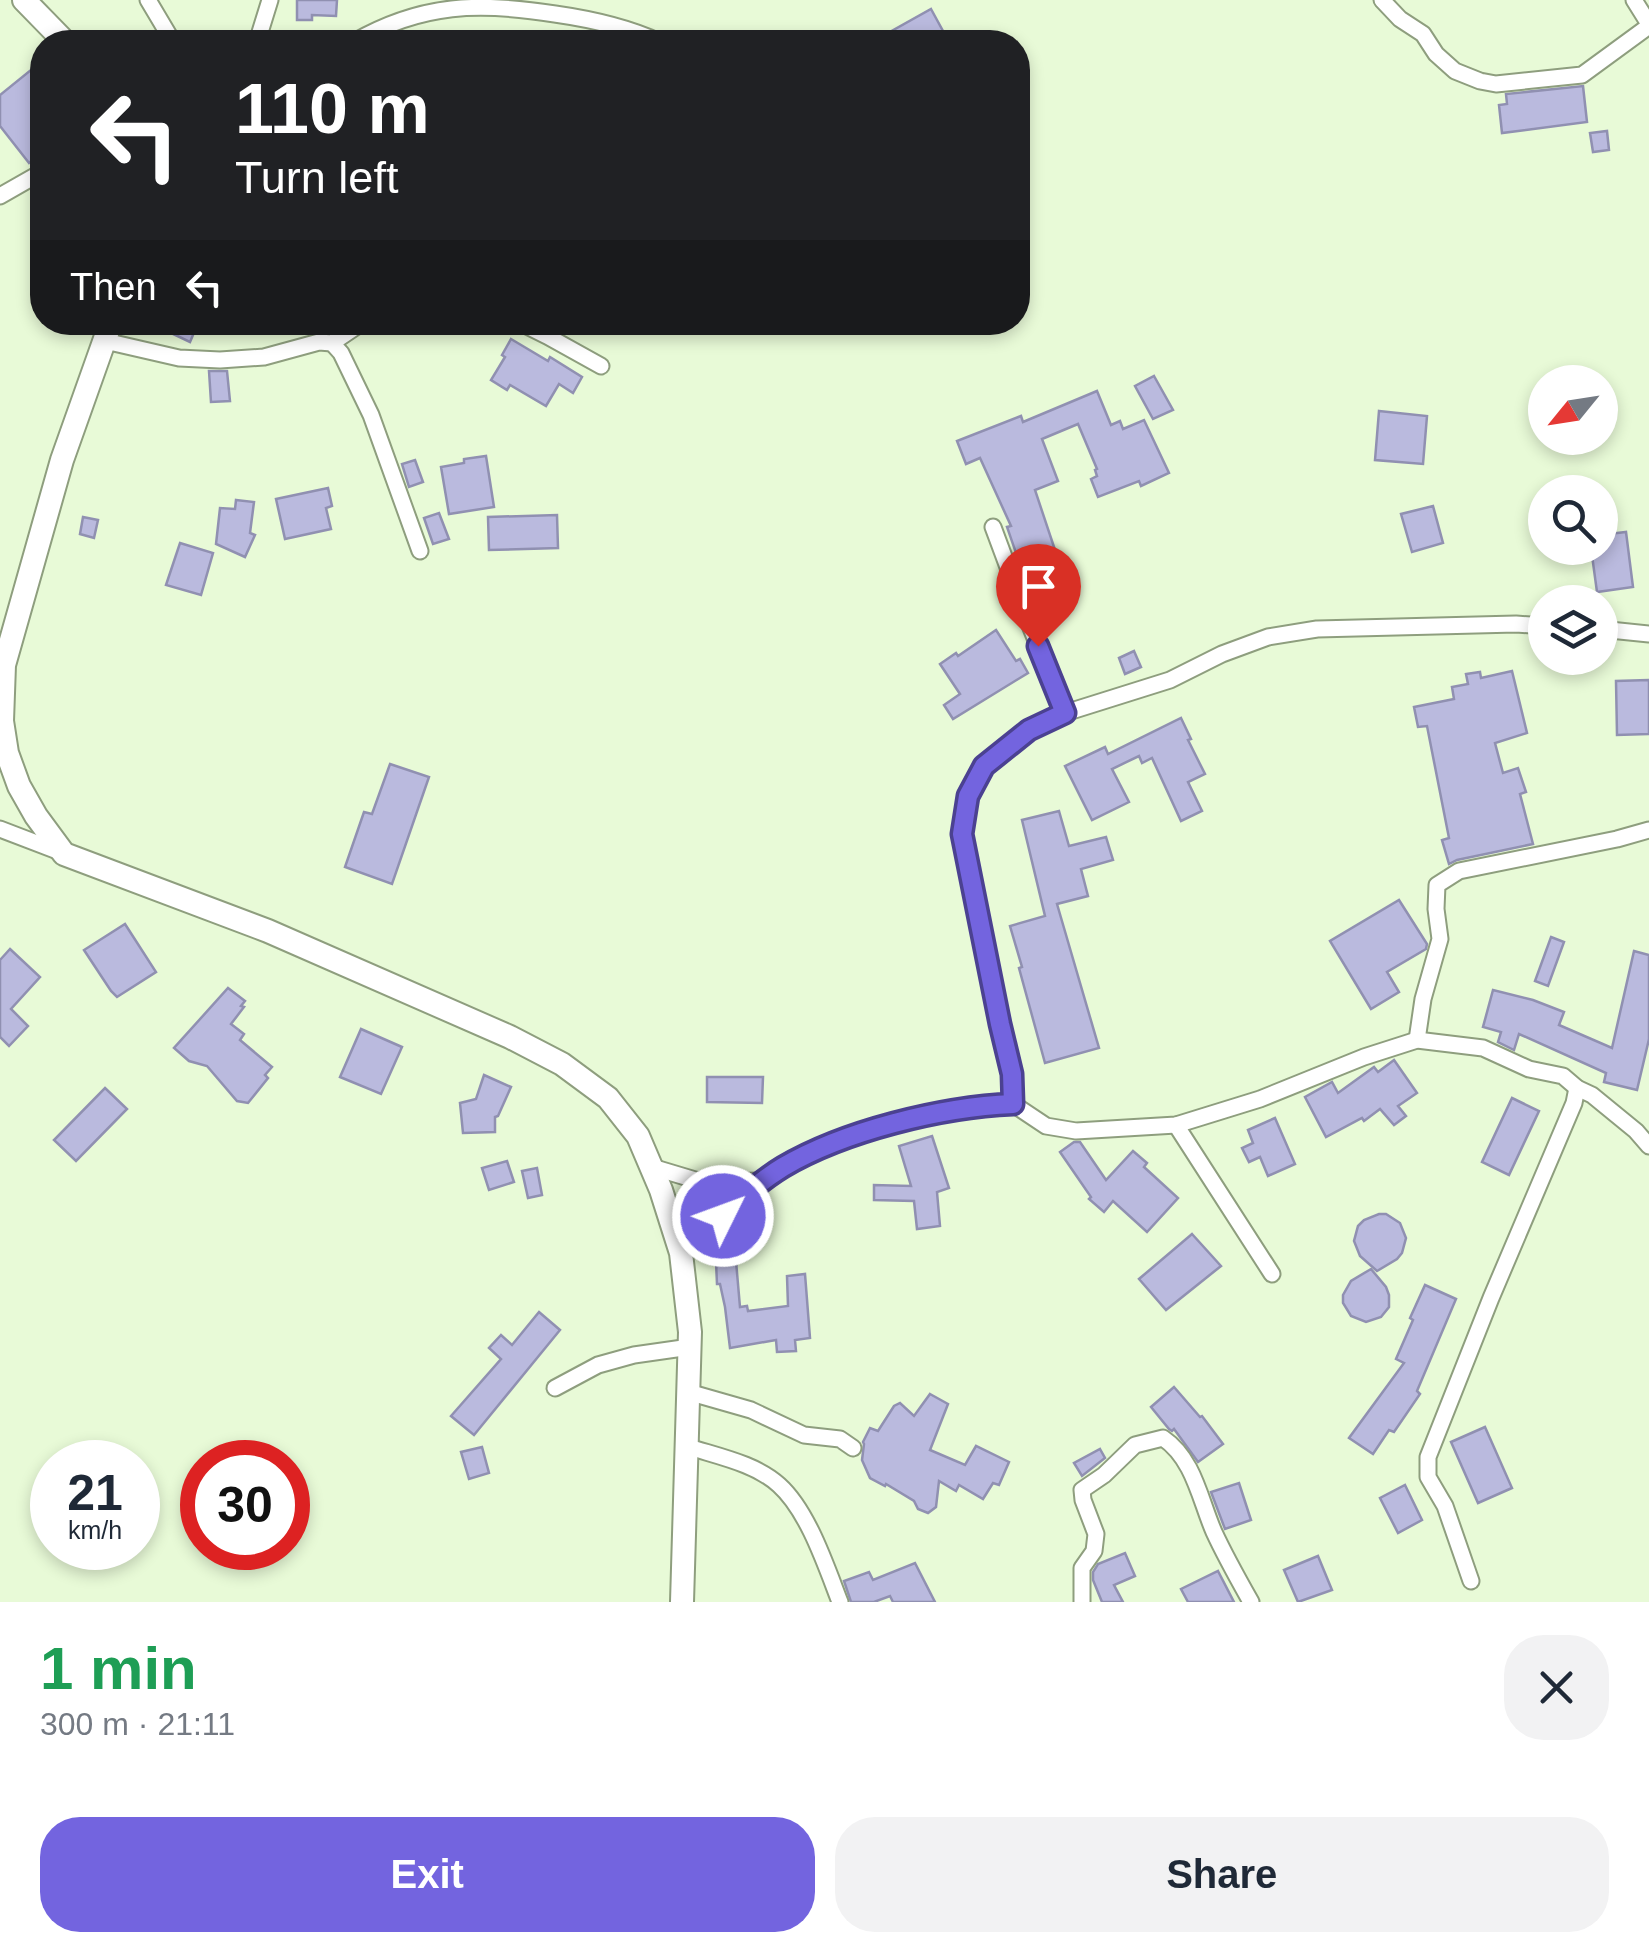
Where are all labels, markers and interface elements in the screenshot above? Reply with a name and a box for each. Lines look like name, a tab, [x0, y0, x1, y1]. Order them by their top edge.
icon: left	[70, 70, 200, 200]
text: 110 m	[235, 70, 430, 148]
text: Turn left	[235, 152, 398, 203]
icon: left	[177, 260, 232, 315]
text: Then	[70, 266, 157, 308]
north arrow	[1528, 365, 1618, 455]
map controls	[1528, 365, 1618, 675]
button: search	[1528, 475, 1618, 565]
pin	[996, 544, 1081, 647]
icon: arrive	[1011, 559, 1066, 614]
button: layers	[1528, 585, 1618, 675]
position arrow	[671, 1164, 775, 1268]
speed limit sign: 30	[180, 1440, 310, 1570]
text: 21	[67, 1465, 123, 1521]
text: km/h	[68, 1516, 122, 1544]
text: 1 min	[40, 1635, 197, 1702]
button: close	[1504, 1635, 1609, 1740]
text: 300 m · 21:11	[40, 1706, 235, 1742]
button: Exit	[40, 1817, 815, 1932]
button: Share	[835, 1817, 1609, 1932]

